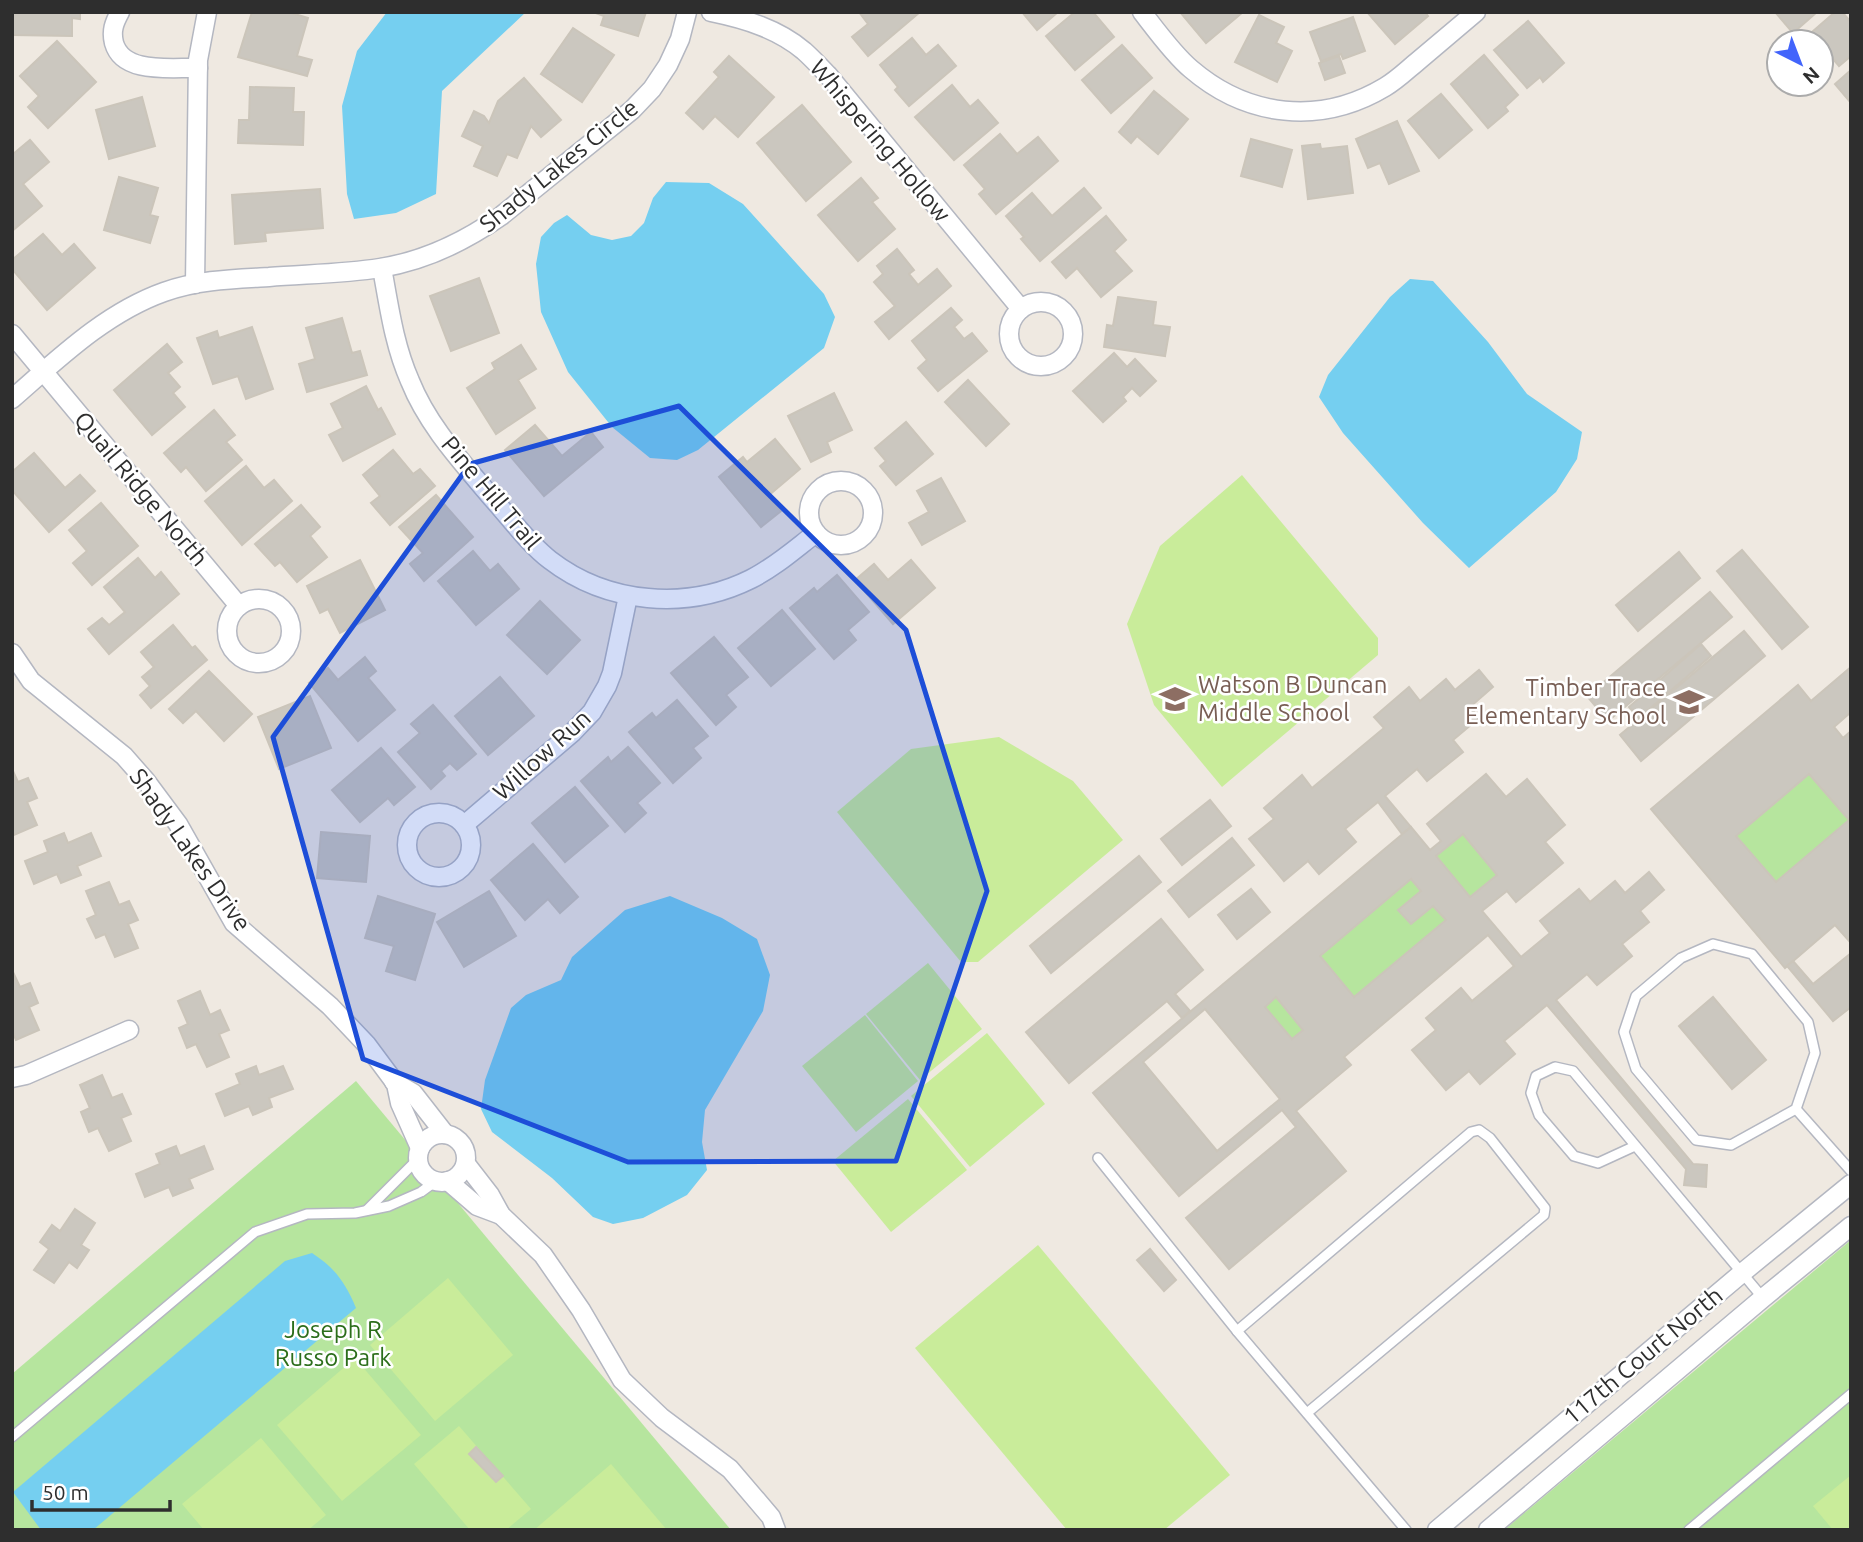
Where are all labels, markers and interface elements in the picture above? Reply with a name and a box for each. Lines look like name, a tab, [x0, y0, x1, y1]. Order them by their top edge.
north arrow	[1765, 28, 1835, 98]
street label: Whispering Hollow	[805, 54, 956, 228]
text: N	[1799, 63, 1824, 89]
street label: Shady Lakes Circle	[474, 94, 643, 238]
street label: Quail Ridge North	[69, 406, 214, 571]
street label: Pine Hill Trail	[436, 431, 547, 555]
place label: Watson B Duncan Middle School	[1198, 671, 1387, 726]
place label: Timber Trace Elementary School	[1465, 674, 1666, 729]
school or university icon: Watson B Duncan Middle School	[1158, 682, 1192, 716]
school or university icon: Timber Trace Elementary School	[1672, 685, 1706, 719]
street label: Willow Run	[487, 704, 596, 805]
street label: Shady Lakes Drive	[124, 763, 257, 936]
street label: 117th Court North	[1558, 1281, 1728, 1430]
park label: Joseph R Russo Park	[275, 1316, 391, 1371]
scale bar	[32, 1468, 170, 1512]
text: 50 m	[42, 1480, 89, 1504]

